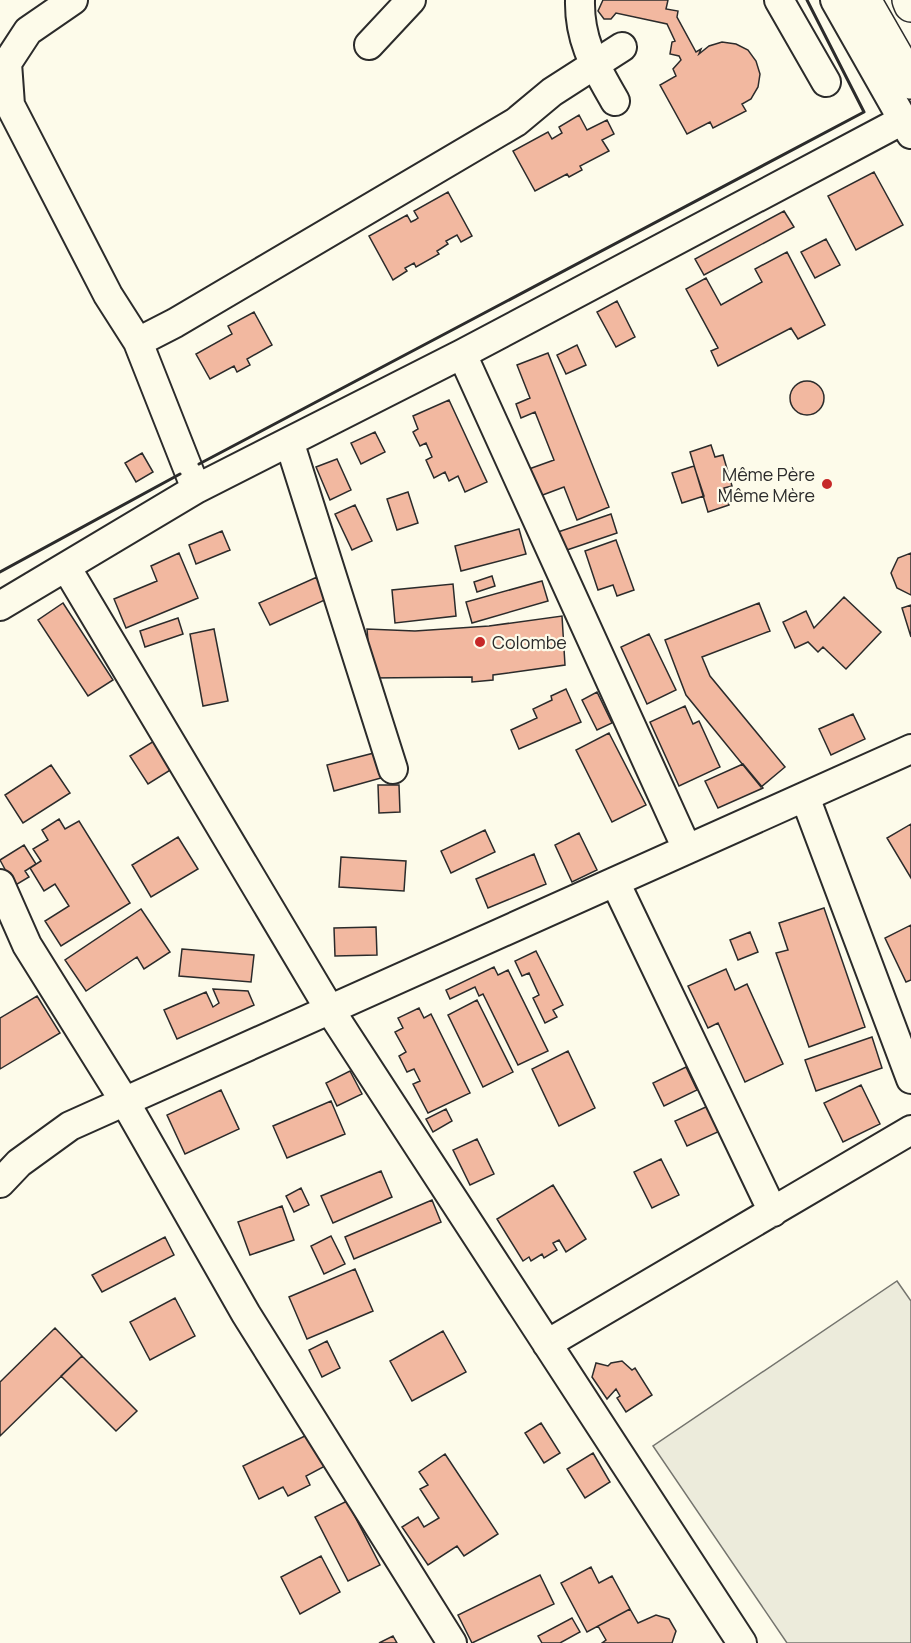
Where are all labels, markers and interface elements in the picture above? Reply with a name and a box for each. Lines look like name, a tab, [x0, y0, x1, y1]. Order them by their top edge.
place label: Même Père Même Mère	[718, 462, 815, 507]
marker: Même Père Même Mère	[820, 477, 834, 491]
place label: Colombe	[492, 630, 567, 654]
marker: Colombe	[473, 635, 487, 649]

